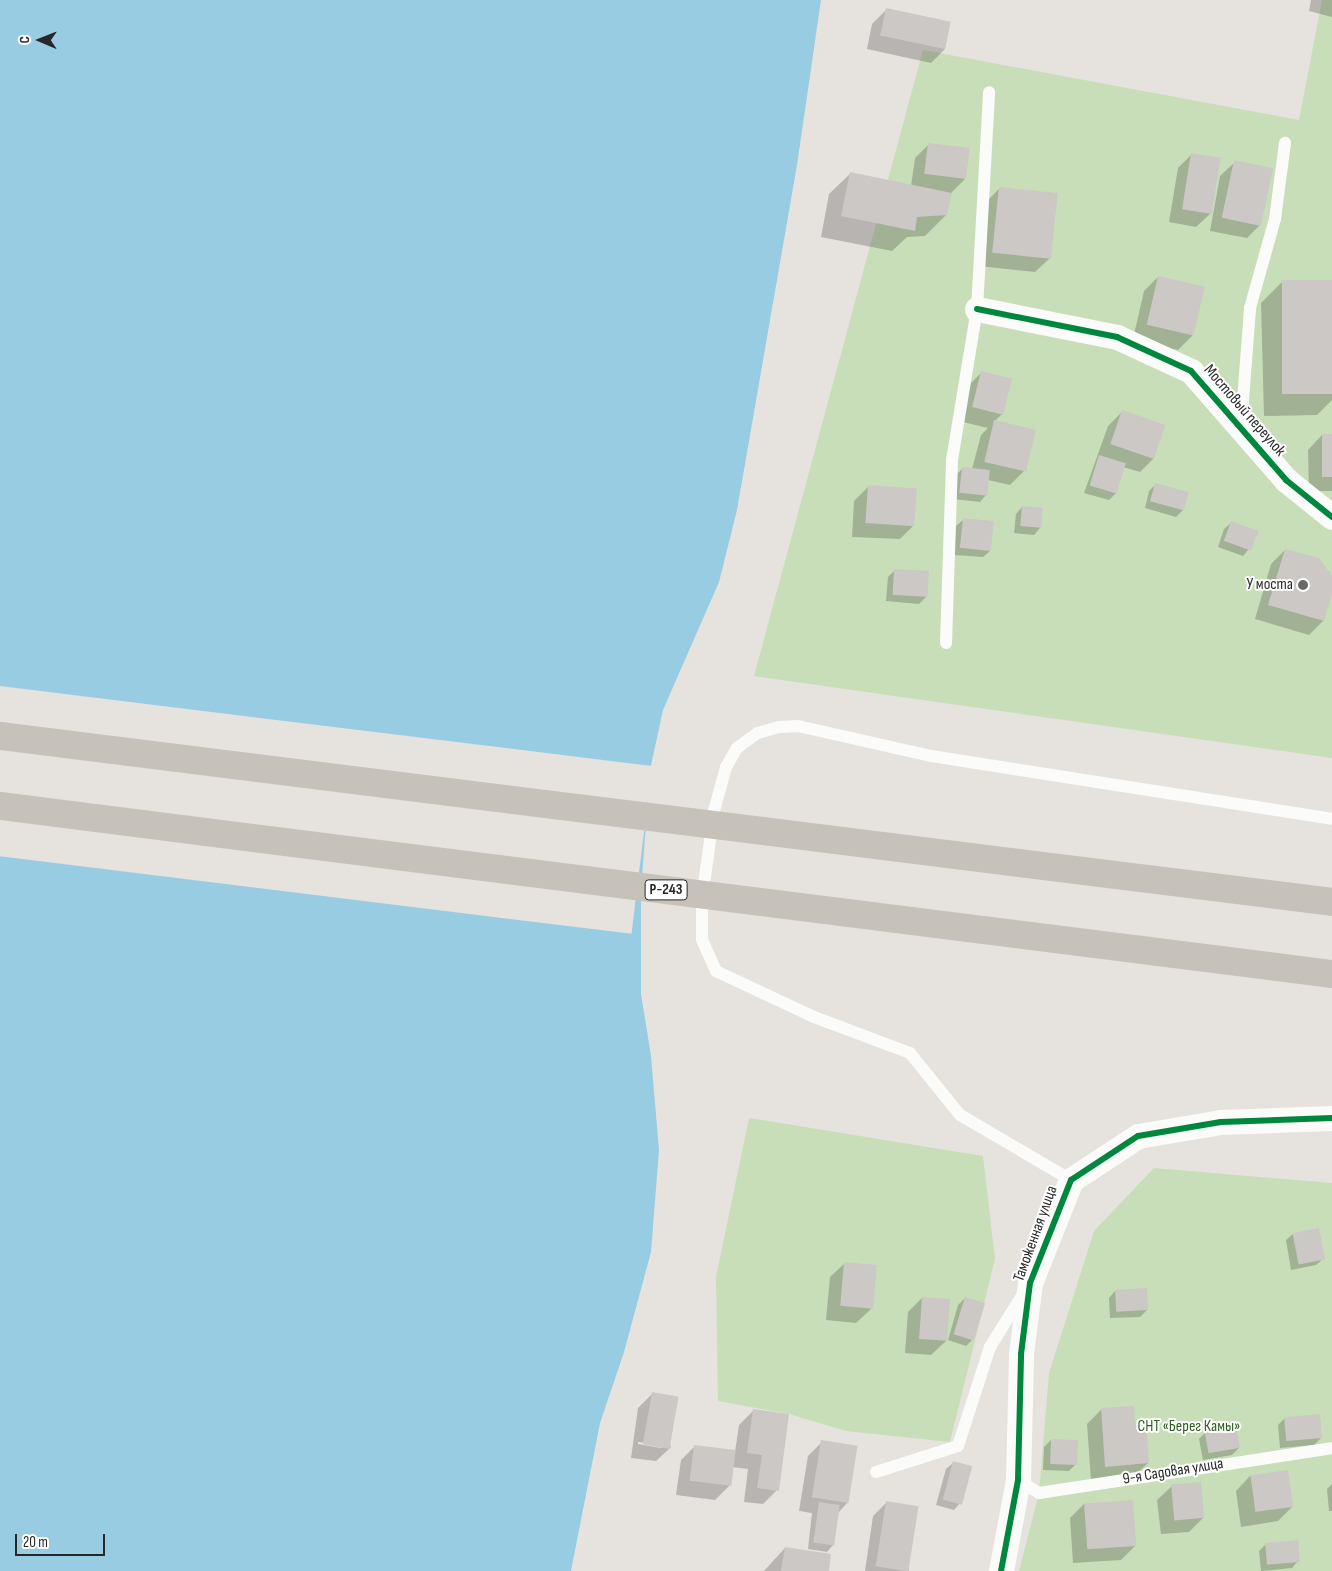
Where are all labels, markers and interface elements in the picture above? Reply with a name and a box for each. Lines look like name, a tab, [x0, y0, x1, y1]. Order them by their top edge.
north arrow	[15, 15, 65, 65]
text: С	[16, 36, 33, 43]
street label: Мостовый переулок	[1199, 361, 1289, 461]
place label: У моста	[1247, 575, 1293, 595]
marker: У моста	[1297, 579, 1309, 591]
road number: Р-243	[644, 878, 688, 902]
street label: Таможенная улица	[1010, 1183, 1062, 1285]
park label: СНТ «Берег Камы»	[1138, 1417, 1240, 1437]
street label: 9-я Садовая улица	[1121, 1455, 1225, 1489]
scale bar	[18, 1524, 108, 1556]
text: 20 m	[23, 1533, 48, 1552]

